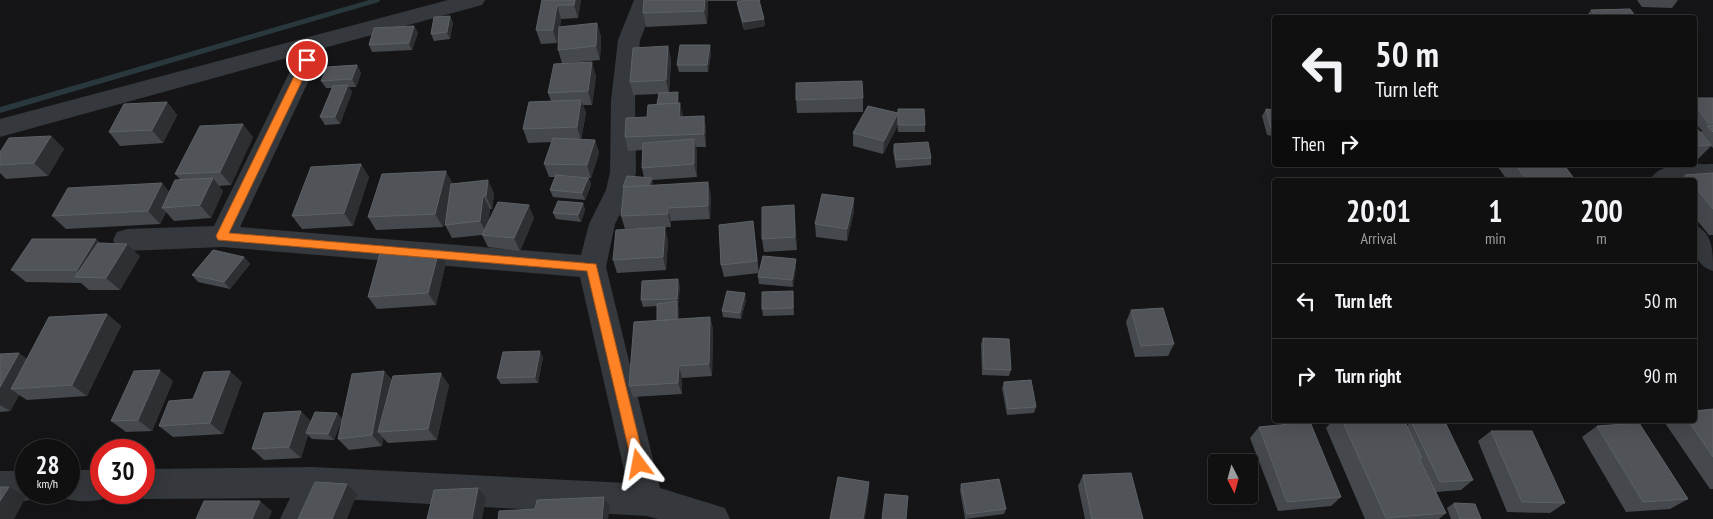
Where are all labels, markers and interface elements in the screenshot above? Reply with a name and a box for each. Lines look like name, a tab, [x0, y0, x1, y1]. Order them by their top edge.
text: 50 m	[1375, 31, 1439, 77]
icon: left	[1292, 35, 1357, 100]
pin	[286, 39, 328, 81]
icon: arrive	[293, 46, 321, 74]
text: Turn left	[1375, 75, 1439, 103]
icon: right	[1335, 130, 1363, 158]
text: Then	[1292, 132, 1325, 156]
text: 20:01	[1346, 191, 1411, 230]
text: 1	[1488, 191, 1503, 230]
text: 200	[1580, 191, 1623, 230]
text: Arrival	[1360, 228, 1397, 248]
text: min	[1485, 228, 1506, 248]
text: m	[1596, 228, 1607, 248]
icon: left	[1292, 287, 1320, 315]
text: Turn left	[1335, 289, 1392, 313]
text: 50 m	[1644, 289, 1677, 313]
icon: right	[1292, 362, 1320, 390]
text: Turn right	[1335, 364, 1401, 388]
text: 90 m	[1644, 364, 1677, 388]
position arrow	[612, 437, 664, 489]
speed limit sign: 30	[90, 439, 155, 504]
text: 28	[36, 449, 59, 481]
north arrow	[1208, 454, 1258, 504]
map controls	[1208, 454, 1258, 504]
text: km/h	[37, 476, 58, 491]

